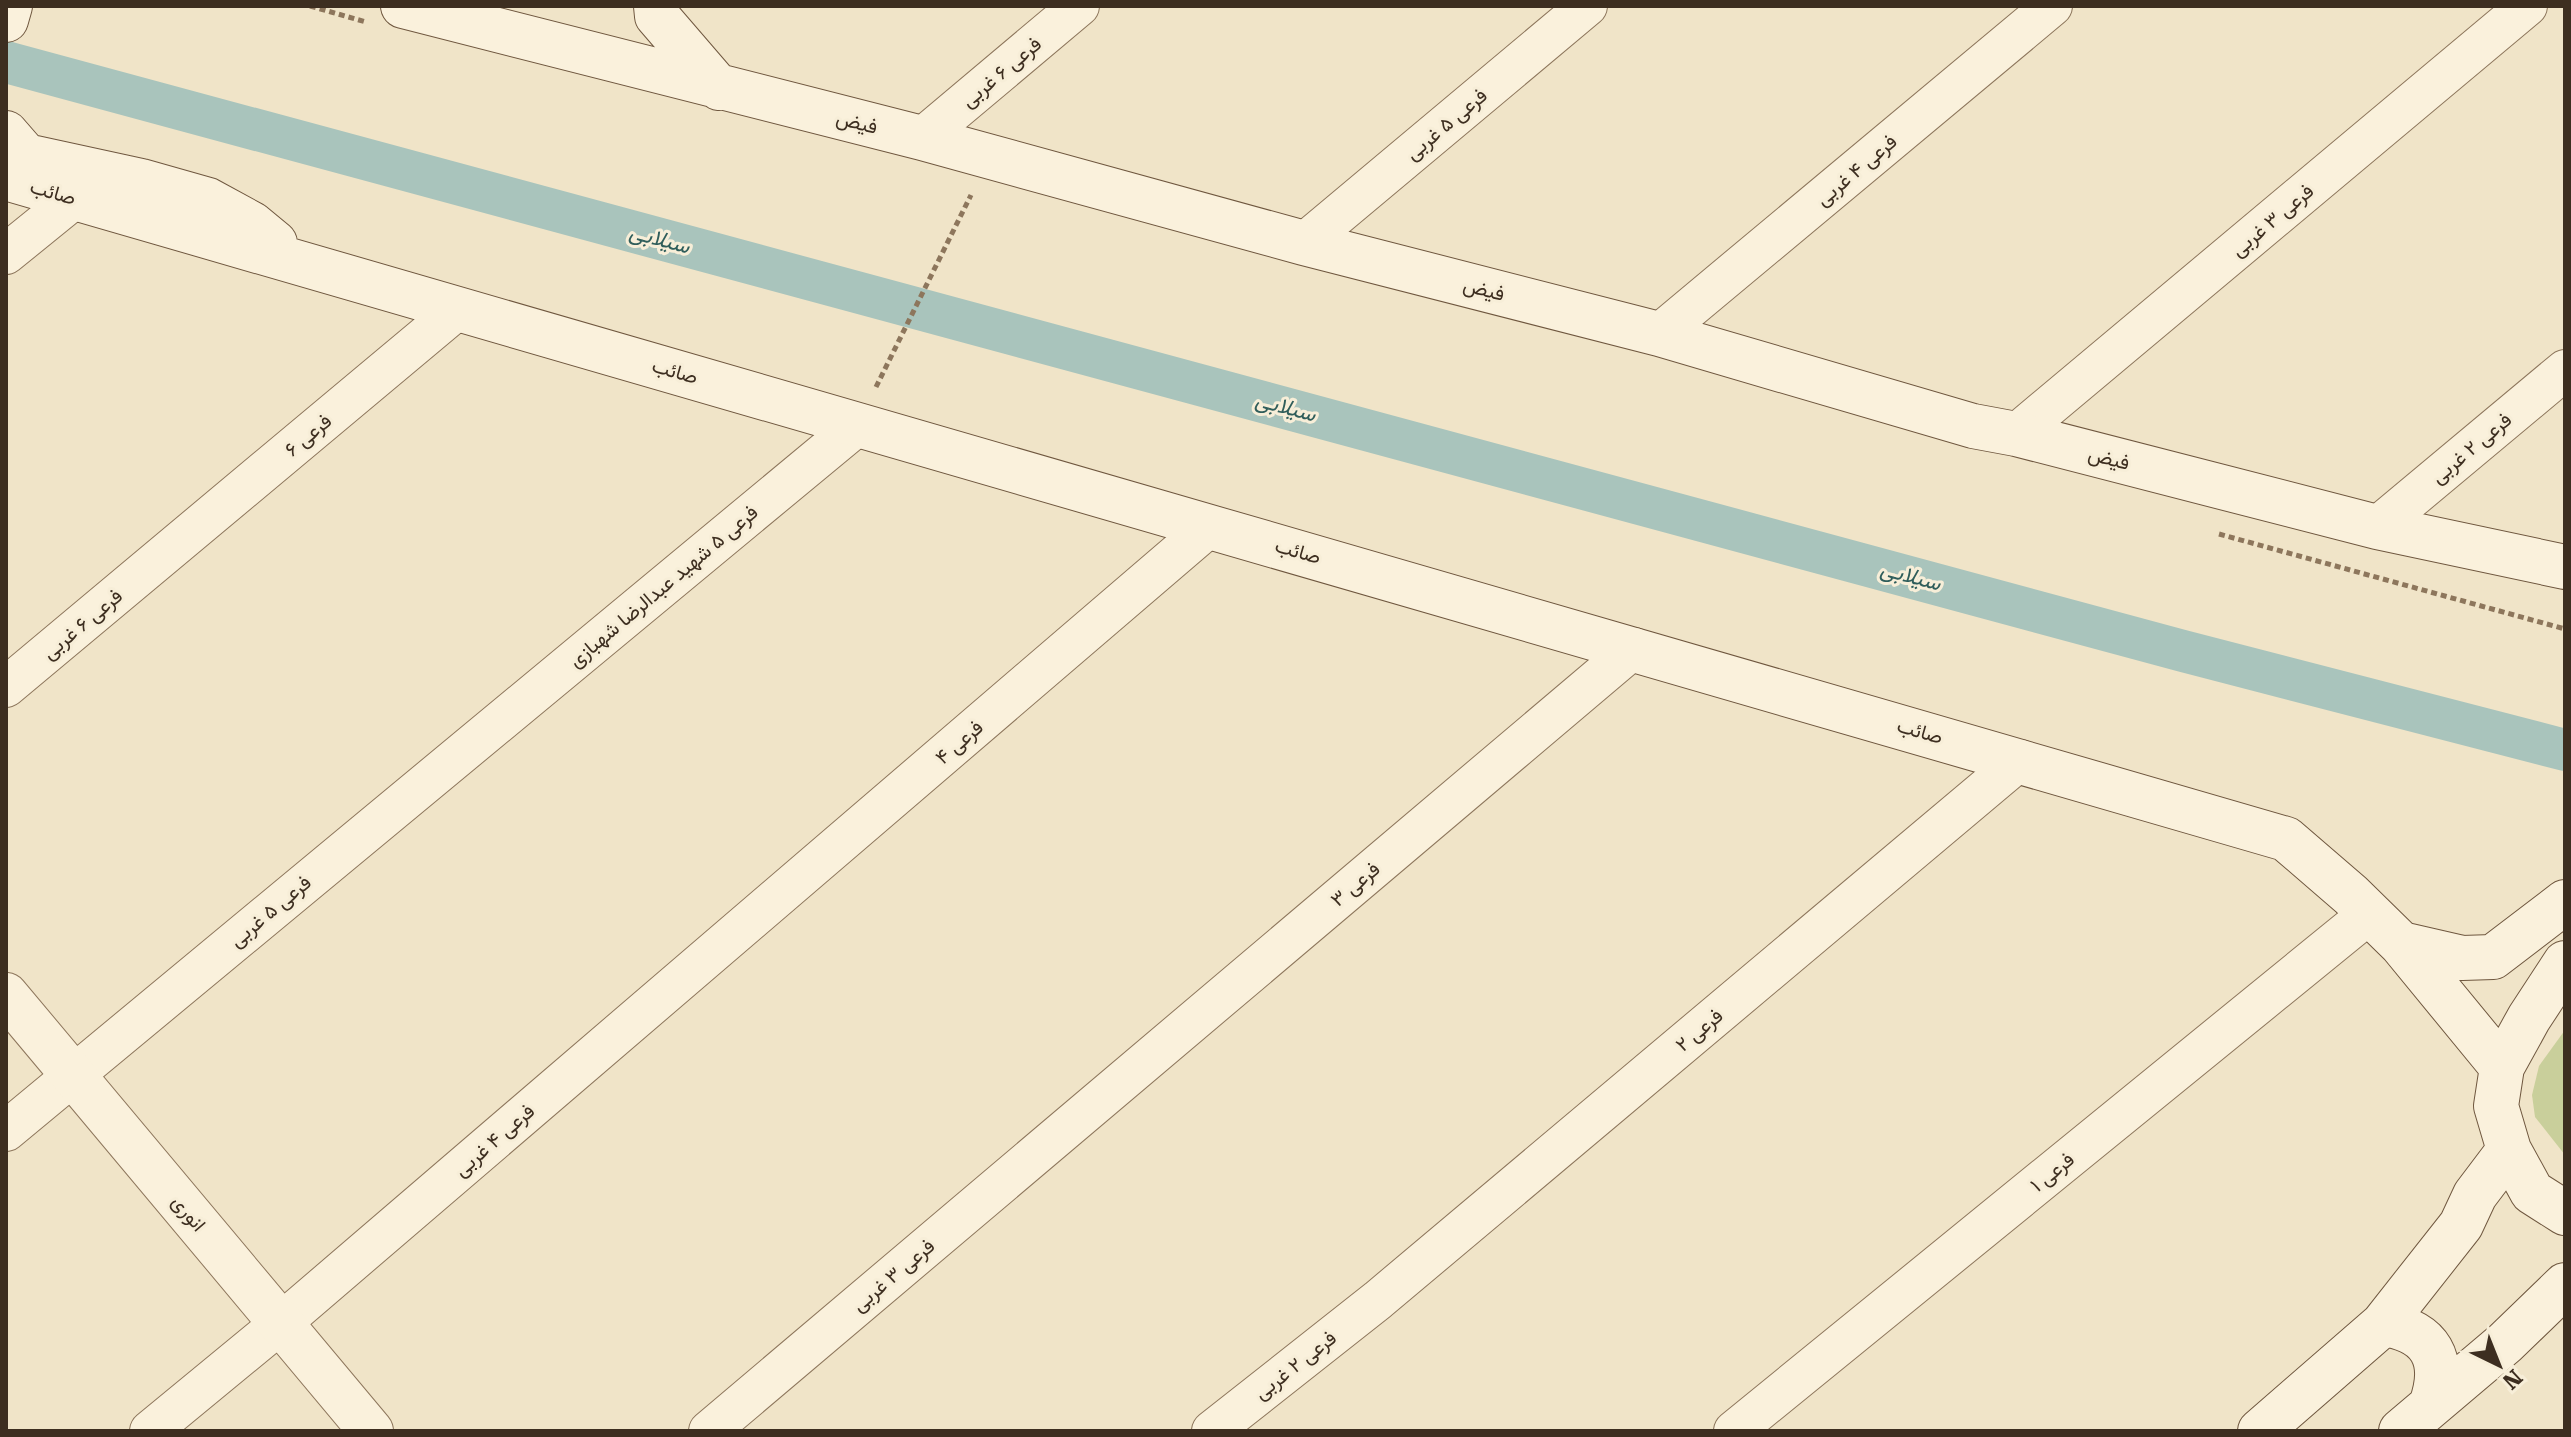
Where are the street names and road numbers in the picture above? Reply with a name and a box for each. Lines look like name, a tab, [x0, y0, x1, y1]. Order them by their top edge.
street label: فرعی ۶ غربی	[956, 32, 1047, 113]
street label: فرعی ۵ غربی	[1400, 83, 1492, 166]
street label: فیض	[834, 105, 880, 139]
street label: فرعی ۴ غربی	[1810, 129, 1902, 212]
street label: صائب	[27, 174, 79, 210]
street label: فرعی ۳ غربی	[2226, 179, 2319, 262]
street label: فیض	[1461, 272, 1507, 306]
street label: صائب	[649, 353, 701, 389]
street label: فرعی ۲ غربی	[2426, 407, 2517, 489]
street label: فرعی ۶	[280, 409, 337, 462]
street label: فیض	[2086, 441, 2132, 475]
street label: فرعی ۵ شهید عبدالرضا شهبازی	[563, 500, 763, 673]
street label: صائب	[1272, 533, 1324, 569]
street label: فرعی ۶ غربی	[37, 584, 128, 665]
street label: صائب	[1894, 713, 1946, 749]
street label: فرعی ۴	[930, 715, 988, 770]
street label: فرعی ۳	[1325, 856, 1385, 912]
street label: فرعی ۵ غربی	[224, 870, 316, 953]
street label: فرعی ۲	[1671, 1003, 1728, 1057]
street label: فرعی ۴ غربی	[449, 1099, 540, 1182]
street label: فرعی ۱	[2025, 1147, 2079, 1198]
street label: انوری	[166, 1190, 211, 1237]
street label: فرعی ۳ غربی	[847, 1234, 940, 1317]
street label: فرعی ۲ غربی	[1249, 1325, 1342, 1405]

